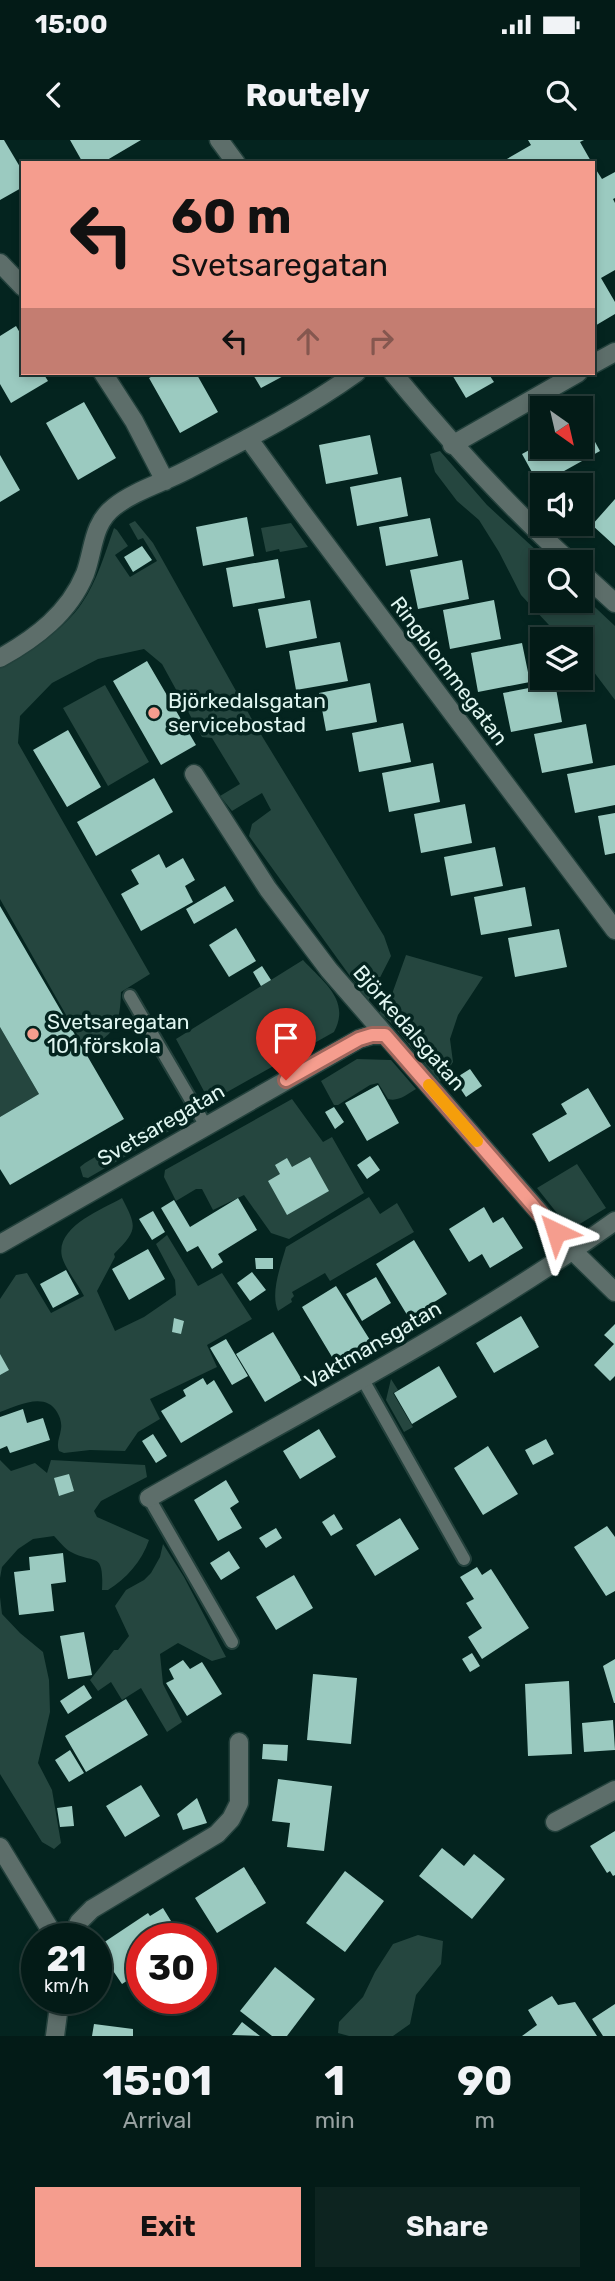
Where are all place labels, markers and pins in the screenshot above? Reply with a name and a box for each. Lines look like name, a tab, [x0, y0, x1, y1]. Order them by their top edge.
place label: Björkedalsgatan servicebostad	[168, 688, 326, 737]
marker: Björkedalsgatan servicebostad	[146, 705, 162, 721]
pin	[256, 1008, 316, 1080]
place label: Svetsaregatan 101 förskola	[47, 1009, 190, 1058]
marker: Svetsaregatan 101 förskola	[25, 1026, 41, 1042]

